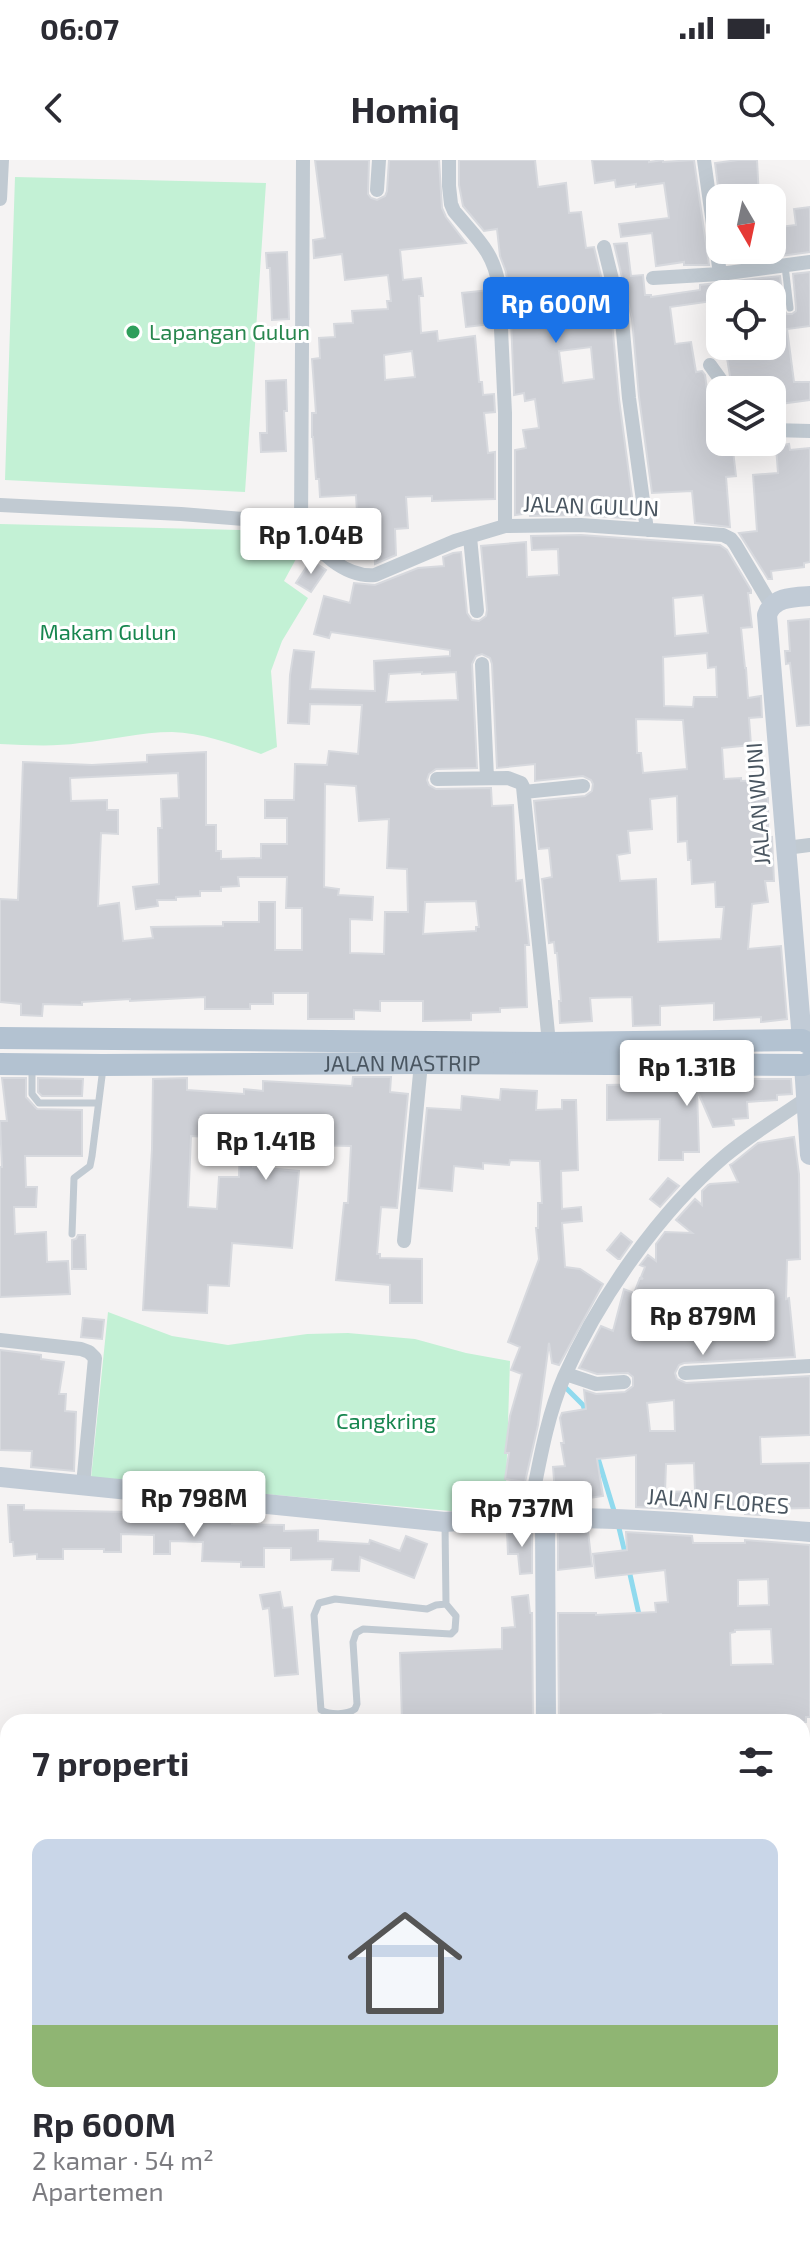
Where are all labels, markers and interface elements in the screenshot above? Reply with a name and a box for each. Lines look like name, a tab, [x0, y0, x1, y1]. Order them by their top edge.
text: 06:07	[40, 10, 119, 46]
icon: back	[32, 86, 76, 130]
icon: search	[734, 86, 778, 130]
text: Homiq	[350, 87, 460, 130]
north arrow	[706, 184, 786, 264]
map controls	[706, 184, 786, 456]
pin: Rp 600M	[482, 277, 630, 345]
button: locate	[706, 280, 786, 360]
text: Rp 600M	[501, 287, 611, 318]
place label: Lapangan Gulun	[149, 318, 310, 344]
marker: Lapangan Gulun	[124, 323, 142, 341]
button: layers	[706, 376, 786, 456]
street label: JALAN GULUN	[523, 490, 660, 520]
pin: Rp 1.04B	[228, 508, 394, 576]
text: Rp 1.04B	[258, 518, 364, 549]
park label: Makam Gulun	[39, 618, 177, 644]
street label: JALAN WUNI	[740, 742, 774, 866]
pin: Rp 1.31B	[604, 1040, 770, 1108]
street label: JALAN MASTRIP	[323, 1049, 481, 1076]
text: Rp 1.31B	[638, 1050, 736, 1081]
pin: Rp 1.41B	[183, 1114, 349, 1182]
text: Rp 1.41B	[216, 1124, 316, 1155]
pin: Rp 879M	[629, 1289, 777, 1357]
text: Rp 879M	[649, 1299, 757, 1330]
park label: Cangkring	[336, 1407, 436, 1433]
pin: Rp 798M	[120, 1471, 268, 1539]
text: Rp 798M	[140, 1481, 248, 1512]
pin: Rp 737M	[448, 1481, 596, 1549]
street label: JALAN FLORES	[646, 1482, 790, 1518]
text: Rp 737M	[470, 1491, 574, 1522]
icon: filters	[734, 1740, 778, 1784]
text: 7 properti	[32, 1742, 189, 1783]
icon: home	[333, 1891, 477, 2035]
text: Rp 600M	[32, 2103, 176, 2144]
text: 2 kamar · 54 m²	[32, 2144, 214, 2175]
text: Apartemen	[32, 2175, 164, 2206]

